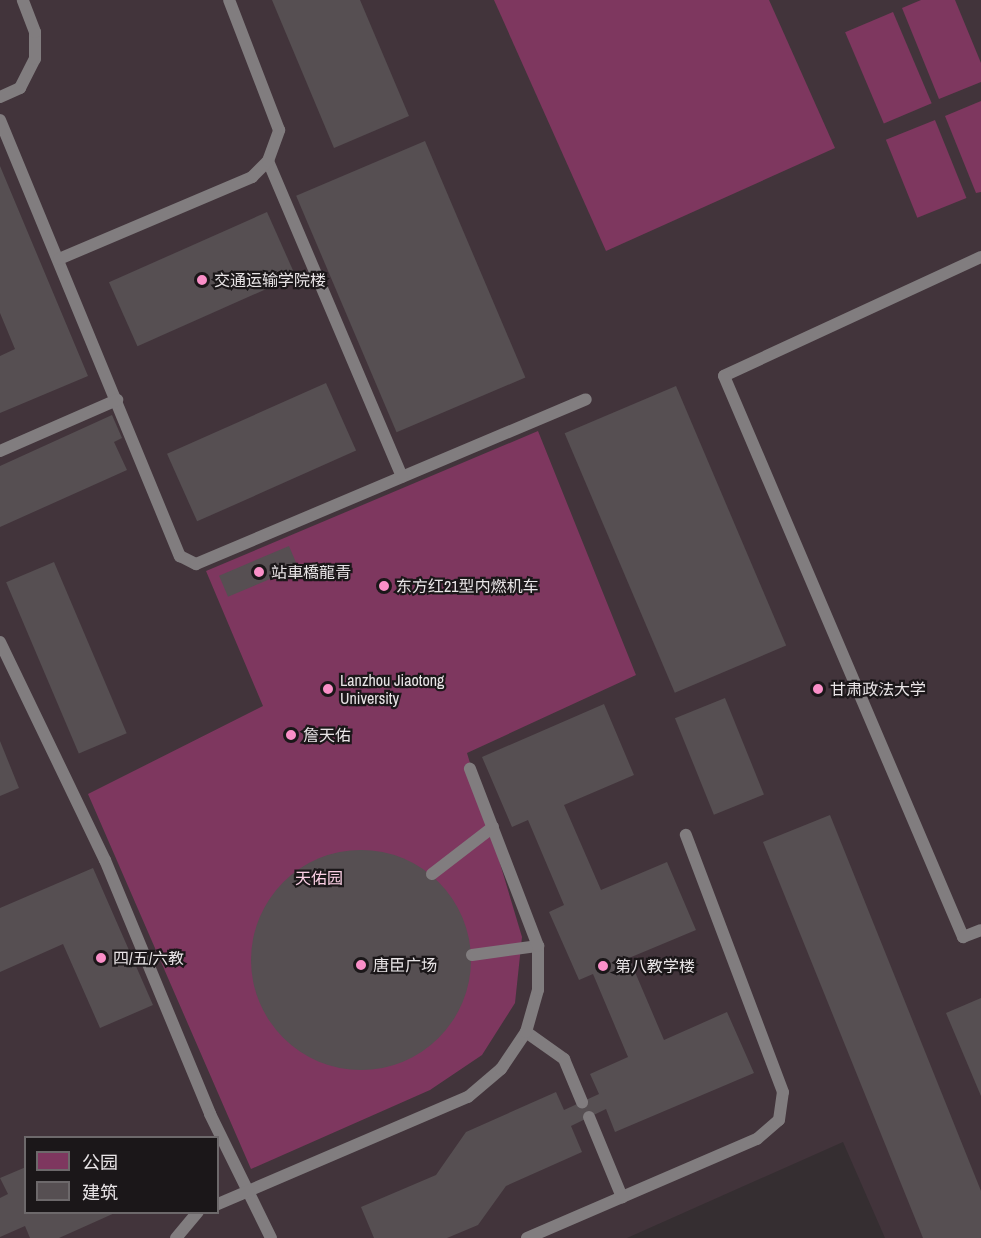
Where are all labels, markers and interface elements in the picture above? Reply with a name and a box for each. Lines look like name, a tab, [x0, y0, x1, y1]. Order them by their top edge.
place label: 交通运输学院楼	[214, 270, 326, 290]
marker: 交通运输学院楼	[195, 273, 209, 287]
place label: 站車橋龍青	[271, 562, 351, 582]
marker: 站車橋龍青	[252, 565, 266, 579]
place label: 东方红21型内燃机车	[396, 576, 539, 596]
marker: 东方红21型内燃机车	[377, 579, 391, 593]
place label: Lanzhou Jiaotong University	[340, 670, 444, 708]
place label: 甘肃政法大学	[830, 679, 926, 699]
marker: Lanzhou Jiaotong University	[321, 682, 335, 696]
marker: 甘肃政法大学	[811, 682, 825, 696]
place label: 詹天佑	[303, 725, 351, 745]
marker: 詹天佑	[284, 728, 298, 742]
park label: 天佑园	[295, 868, 343, 888]
place label: 四/五/六教	[113, 948, 184, 968]
marker: 四/五/六教	[94, 951, 108, 965]
place label: 唐臣广场	[373, 955, 437, 975]
place label: 第八教学楼	[615, 956, 695, 976]
marker: 唐臣广场	[354, 958, 368, 972]
marker: 第八教学楼	[596, 959, 610, 973]
legend	[24, 1136, 219, 1214]
text: 公园	[82, 1150, 118, 1175]
text: 建筑	[82, 1180, 118, 1205]

